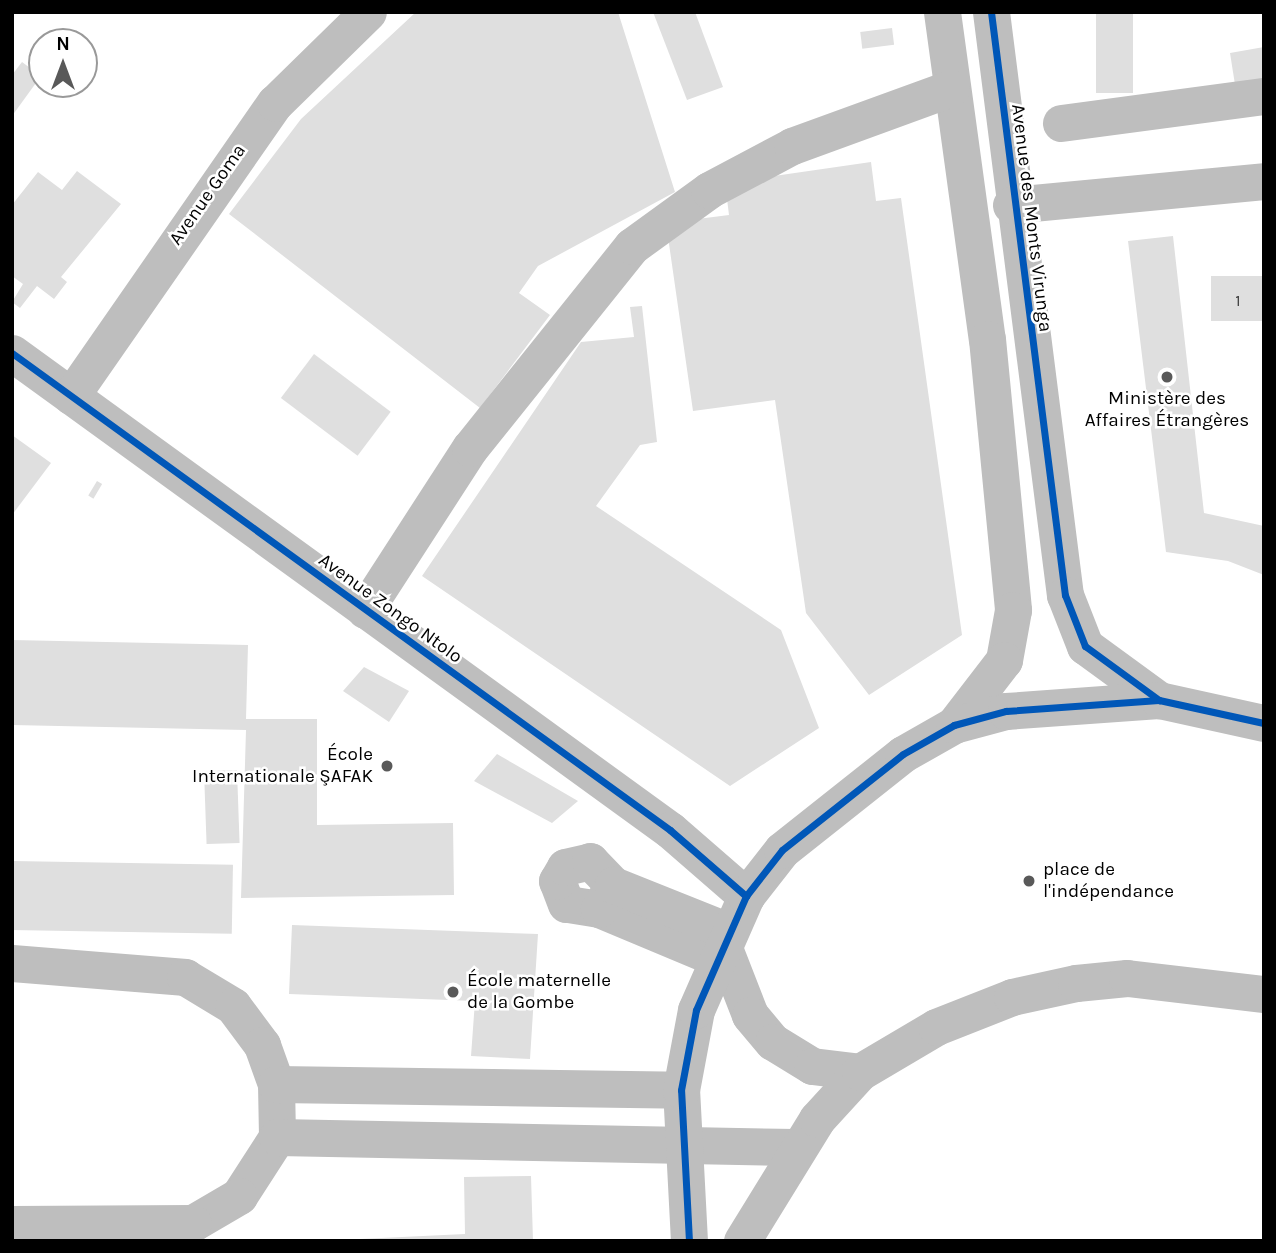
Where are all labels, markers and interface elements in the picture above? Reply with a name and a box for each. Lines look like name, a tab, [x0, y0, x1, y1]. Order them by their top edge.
north arrow	[28, 28, 98, 98]
text: N	[56, 33, 70, 55]
street label: Avenue des Monts Virunga	[1006, 103, 1056, 333]
street label: Avenue Goma	[165, 140, 251, 250]
house number: 1	[1235, 291, 1241, 311]
marker: Ministère des Affaires Étrangères	[1159, 369, 1175, 385]
place label: Ministère des Affaires Étrangères	[1085, 388, 1249, 432]
street label: Avenue Zongo Ntolo	[314, 549, 466, 669]
place label: École Internationale ŞAFAK	[192, 744, 373, 788]
marker: École Internationale ŞAFAK	[379, 758, 395, 774]
place label: place de l'indépendance	[1043, 859, 1174, 903]
marker: place de l'indépendance	[1021, 873, 1037, 889]
place label: École maternelle de la Gombe	[467, 970, 611, 1014]
marker: École maternelle de la Gombe	[445, 984, 461, 1000]

